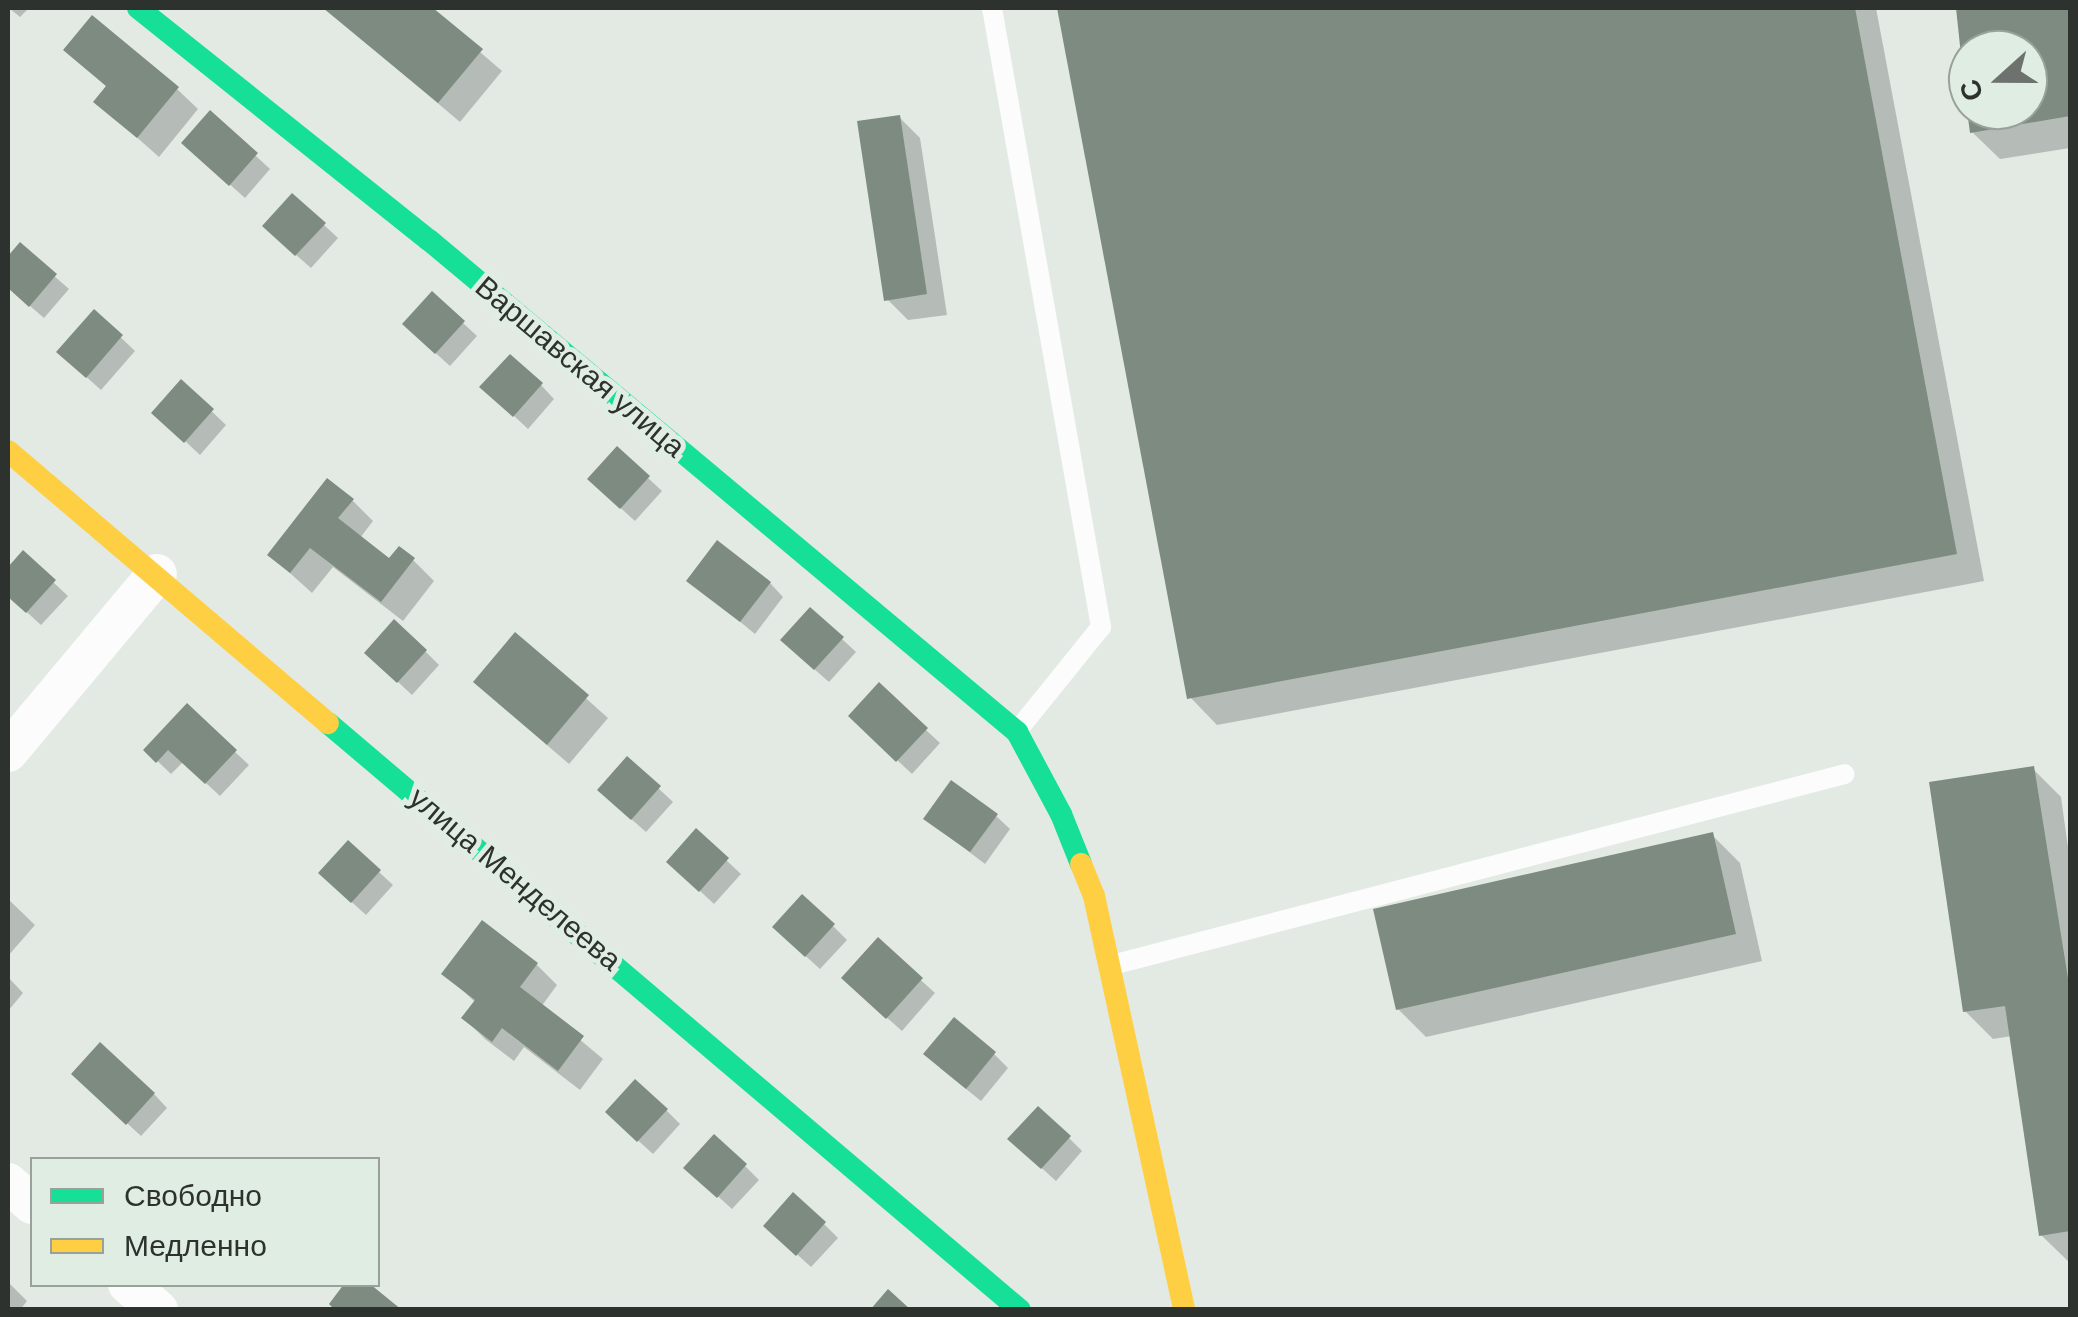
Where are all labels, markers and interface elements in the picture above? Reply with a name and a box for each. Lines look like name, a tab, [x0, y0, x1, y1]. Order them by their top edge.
north arrow	[1948, 30, 2048, 130]
text: С	[1953, 75, 1989, 105]
street label: Варшавская улица	[468, 269, 692, 465]
street label: улица Менделеева	[402, 780, 628, 978]
legend	[30, 1157, 380, 1287]
text: Свободно	[124, 1179, 262, 1212]
text: Медленно	[124, 1229, 267, 1262]

